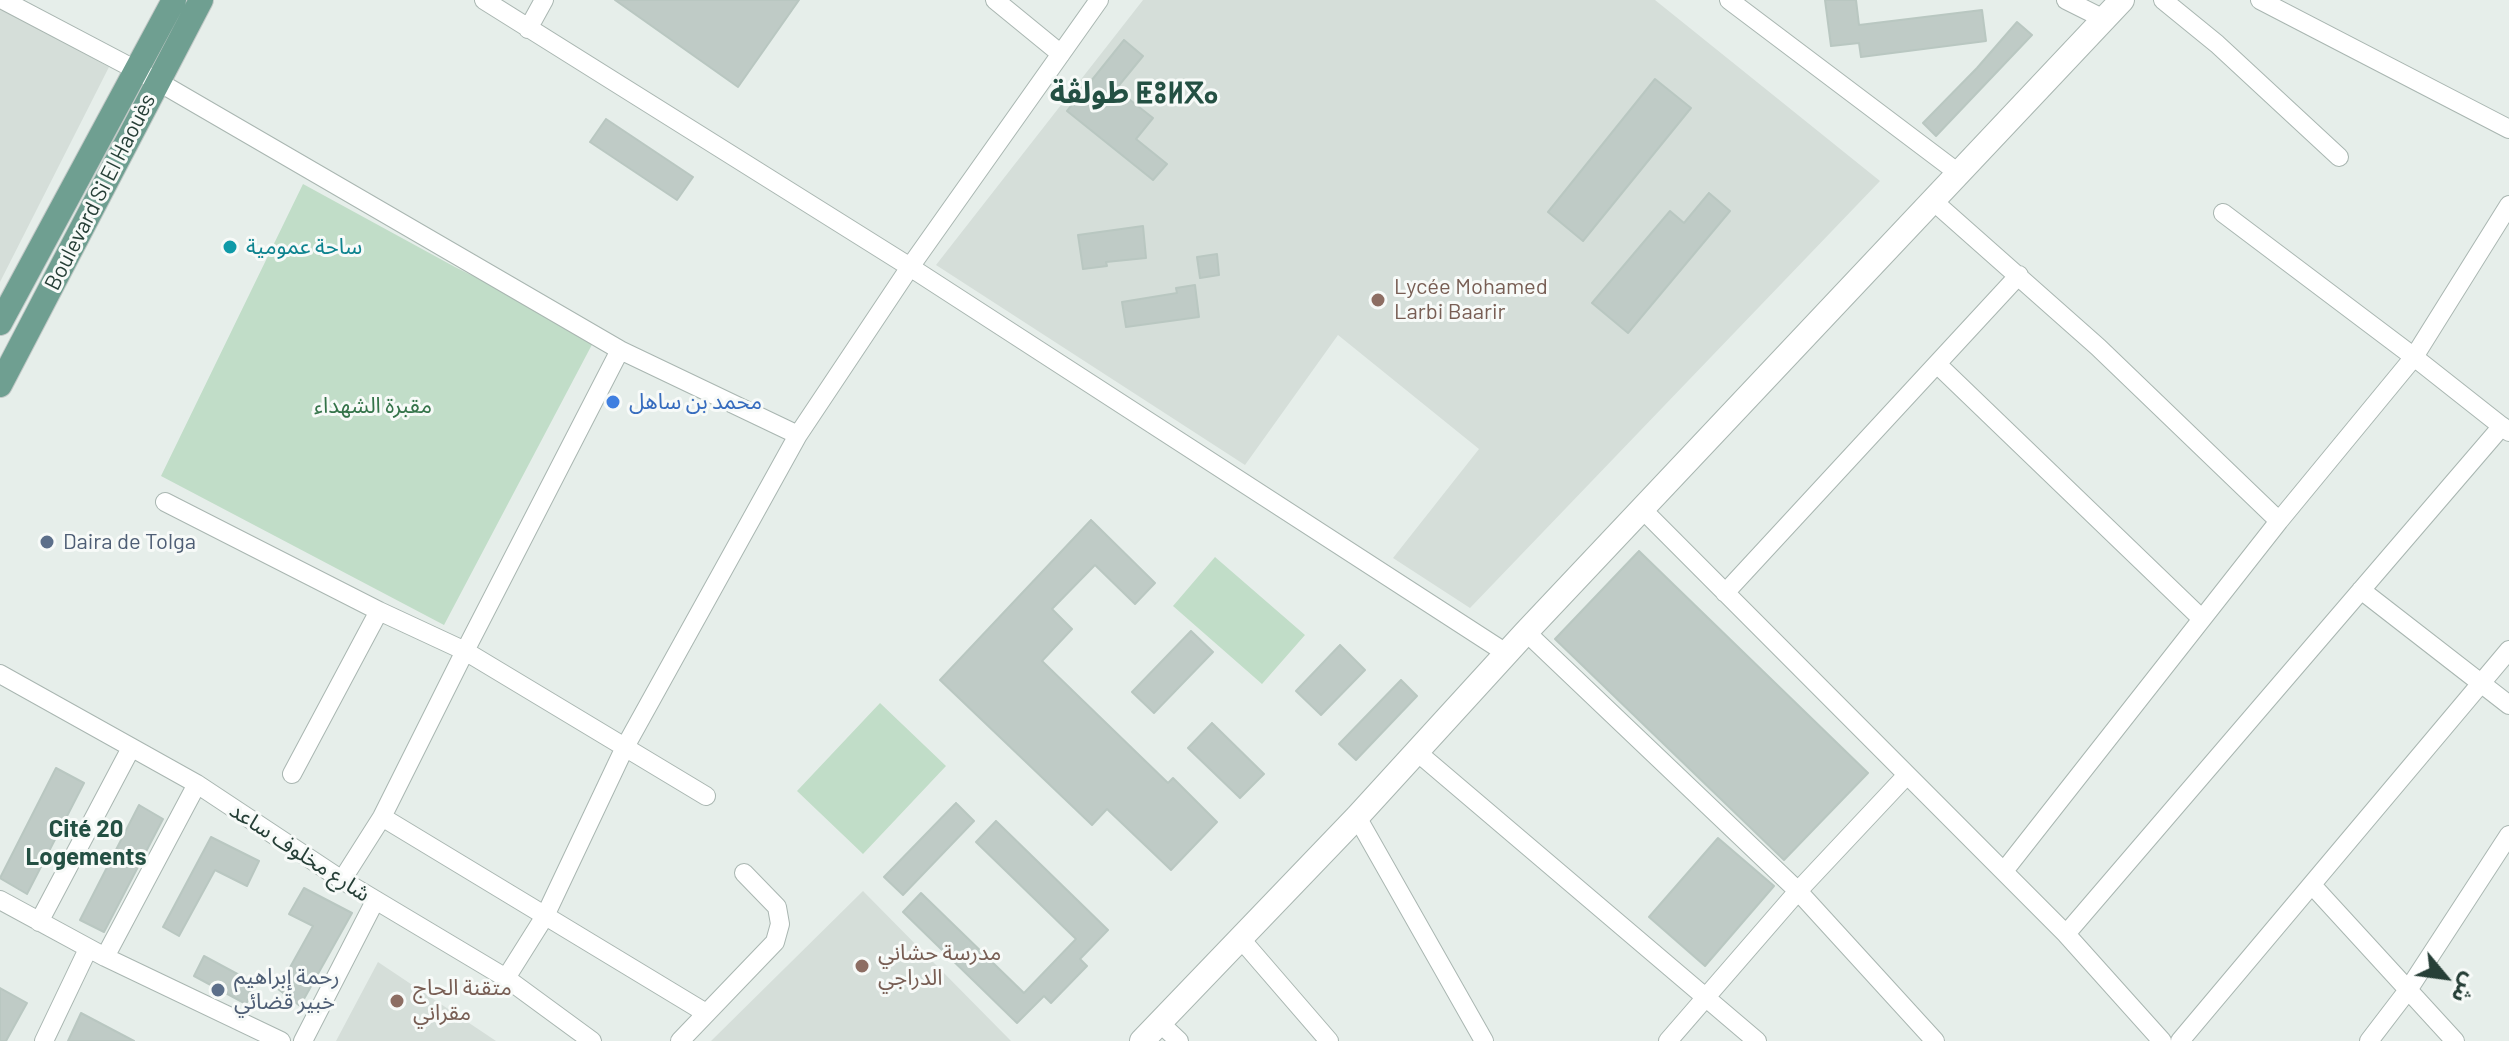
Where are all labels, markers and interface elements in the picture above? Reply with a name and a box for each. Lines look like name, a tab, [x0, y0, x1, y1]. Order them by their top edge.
district label: طولڤة ⵟⵓⵍⴳⴰ	[1050, 75, 1218, 111]
street label: Boulevard Si El Haouès	[39, 89, 161, 295]
place label: ساحة عمومية	[246, 234, 362, 260]
marker: ساحة عمومية	[221, 238, 239, 256]
place label: Lycée Mohamed Larbi Baarir	[1394, 274, 1548, 326]
marker: Lycée Mohamed Larbi Baarir	[1369, 291, 1387, 309]
place label: محمد بن ساهل	[629, 389, 762, 415]
park label: مقبرة الشهداء	[314, 393, 432, 419]
marker: محمد بن ساهل	[604, 393, 622, 411]
place label: Daira de Tolga	[63, 529, 196, 555]
marker: Daira de Tolga	[38, 533, 56, 551]
street label: شارع مخلوف ساعد	[225, 797, 375, 907]
district label: Cité 20 Logements	[26, 815, 146, 871]
north arrow	[2405, 937, 2485, 1017]
place label: مدرسة حشاني الدراجي	[878, 940, 1001, 992]
marker: مدرسة حشاني الدراجي	[853, 957, 871, 975]
place label: رحمة إبراهيم خبير قضائي	[234, 964, 340, 1016]
text: ش	[2447, 969, 2485, 1008]
place label: متقنة الحاج مقراني	[413, 975, 512, 1026]
marker: رحمة إبراهيم خبير قضائي	[209, 981, 227, 999]
marker: متقنة الحاج مقراني	[388, 992, 406, 1010]

